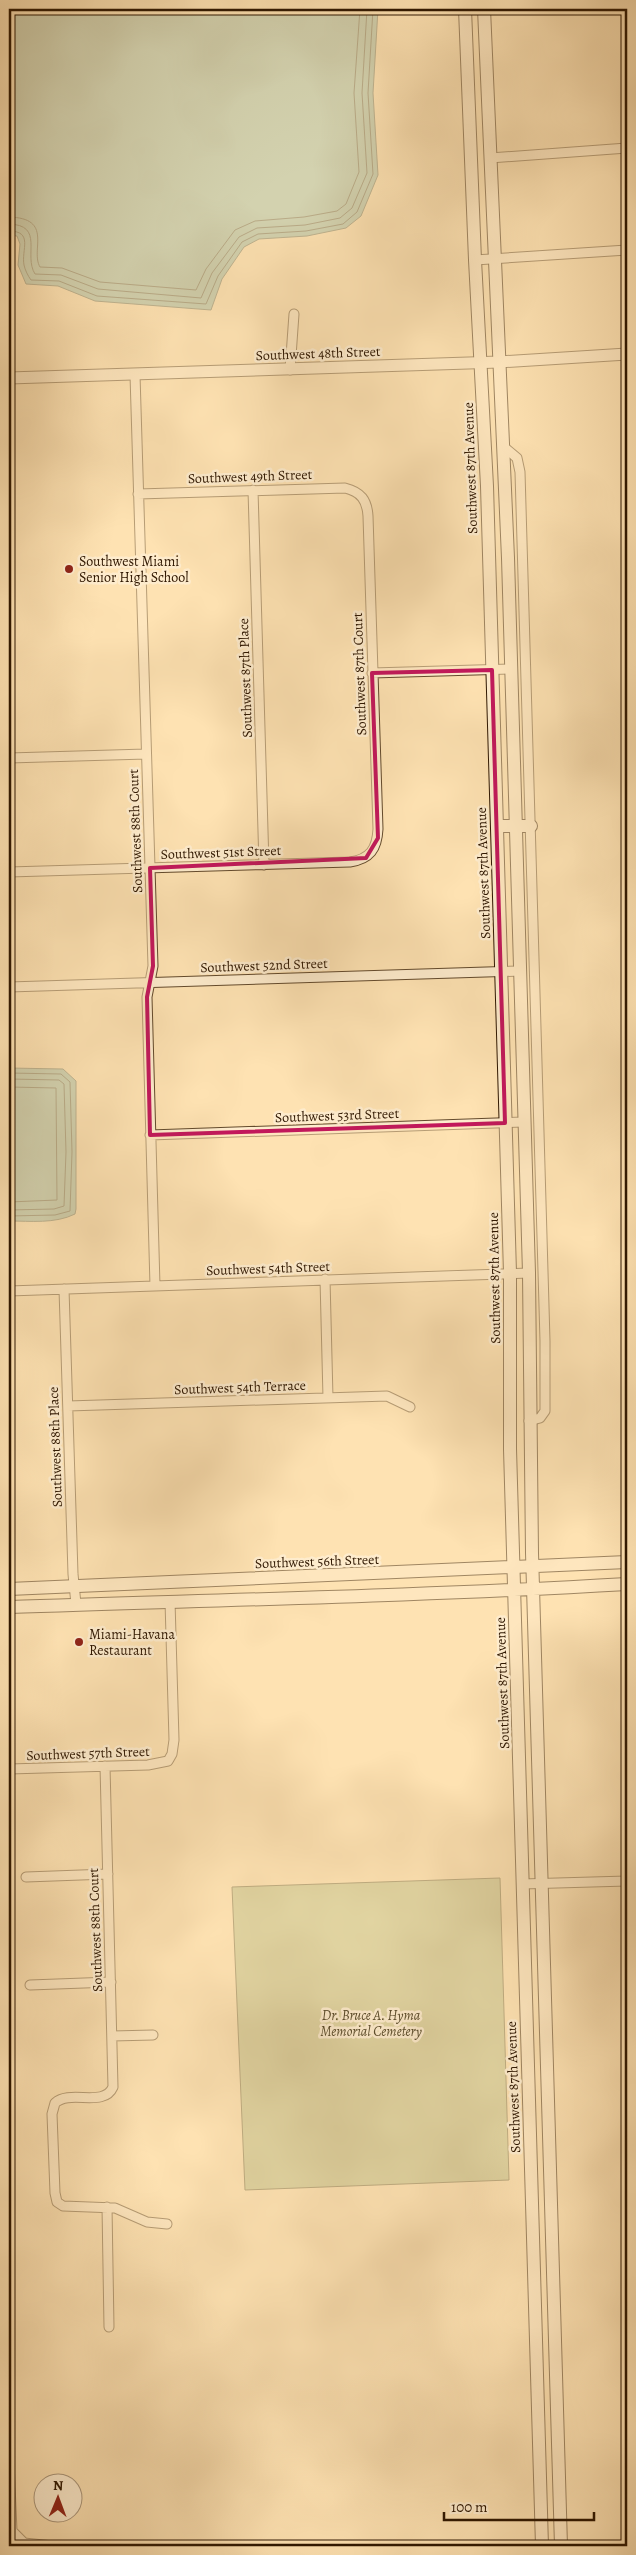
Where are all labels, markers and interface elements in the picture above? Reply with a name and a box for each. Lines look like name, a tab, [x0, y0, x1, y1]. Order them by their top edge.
street label: Southwest 48th Street	[255, 342, 381, 365]
street label: Southwest 87th Avenue	[459, 402, 482, 534]
street label: Southwest 49th Street	[187, 465, 313, 488]
place label: Southwest Miami Senior High School	[79, 552, 189, 587]
marker: Southwest Miami Senior High School	[63, 563, 75, 575]
street label: Southwest 87th Court	[348, 612, 371, 736]
street label: Southwest 87th Place	[234, 618, 257, 738]
street label: Southwest 88th Court	[124, 768, 147, 893]
street label: Southwest 87th Avenue	[472, 807, 495, 939]
street label: Southwest 51st Street	[160, 841, 282, 864]
street label: Southwest 52nd Street	[200, 954, 328, 977]
street label: Southwest 53rd Street	[275, 1104, 400, 1127]
street label: Southwest 87th Avenue	[484, 1212, 505, 1344]
street label: Southwest 54th Street	[206, 1257, 331, 1280]
street label: Southwest 54th Terrace	[174, 1376, 306, 1399]
street label: Southwest 88th Place	[44, 1386, 67, 1508]
street label: Southwest 56th Street	[255, 1550, 380, 1573]
street label: Southwest 87th Avenue	[491, 1617, 514, 1749]
place label: Miami-Havana Restaurant	[89, 1625, 175, 1660]
marker: Miami-Havana Restaurant	[73, 1636, 85, 1648]
street label: Southwest 57th Street	[26, 1742, 151, 1765]
street label: Southwest 88th Court	[84, 1867, 107, 1992]
park label: Dr. Bruce A. Hyma Memorial Cemetery	[320, 2006, 422, 2041]
street label: Southwest 87th Avenue	[502, 2021, 525, 2153]
north arrow	[32, 2472, 82, 2522]
text: N	[53, 2476, 63, 2495]
scale bar	[444, 2490, 594, 2522]
text: 100 m	[451, 2497, 488, 2517]

